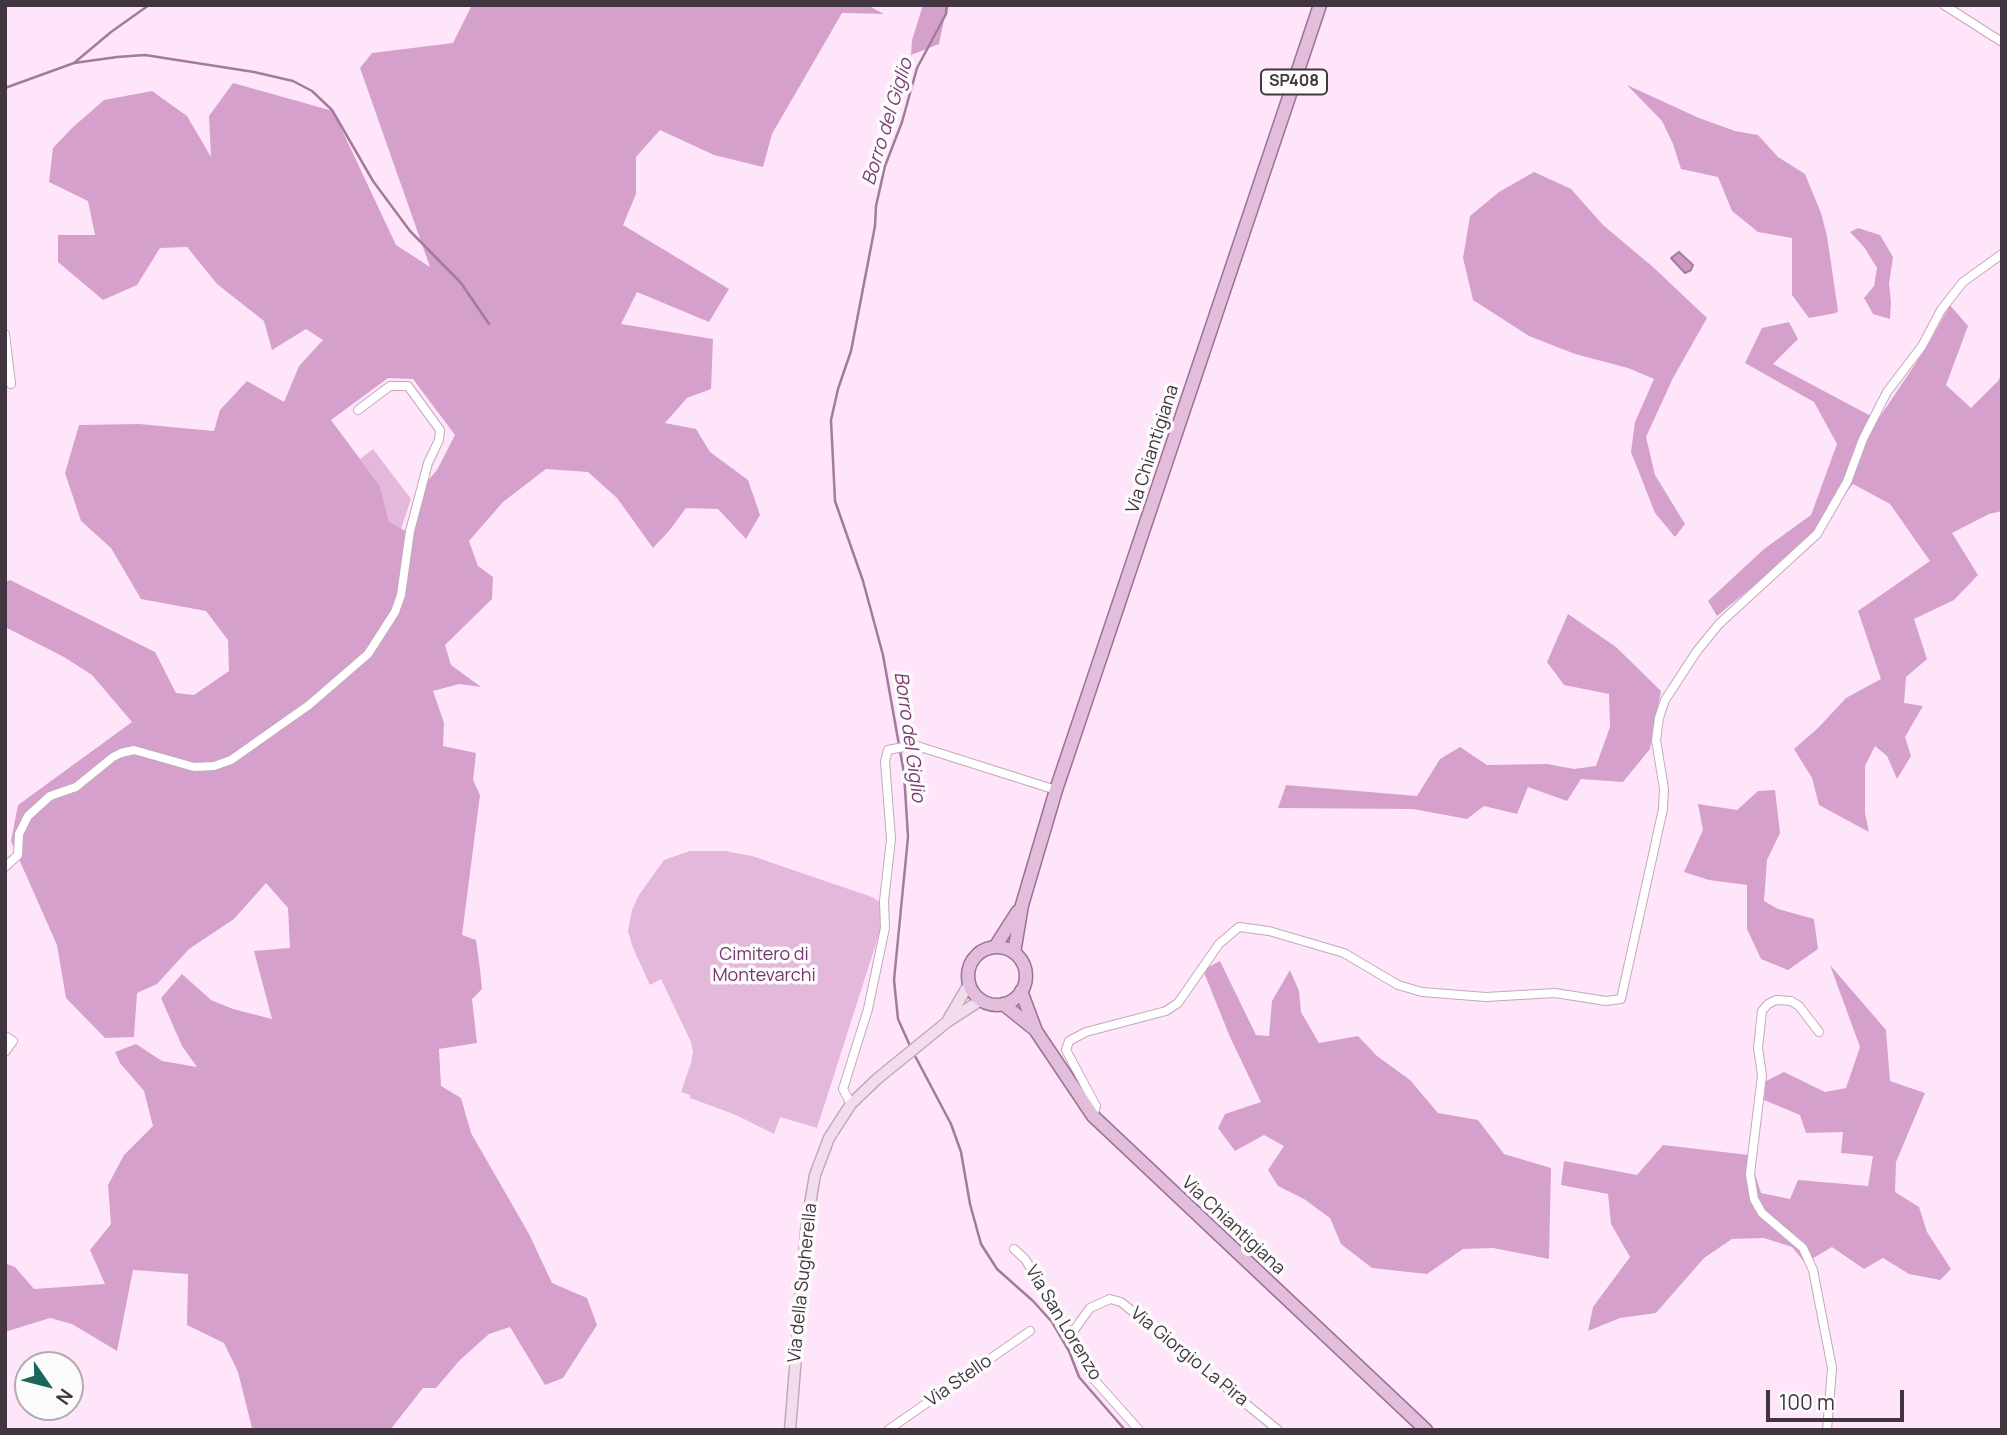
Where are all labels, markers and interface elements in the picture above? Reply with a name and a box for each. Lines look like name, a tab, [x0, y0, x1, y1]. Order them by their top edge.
water label: Borro del Giglio	[858, 56, 918, 188]
road number: SP408	[1261, 69, 1327, 94]
street label: Via Chiantigiana	[1122, 382, 1184, 516]
water label: Borro del Giglio	[889, 670, 929, 804]
park label: Cimitero di Montevarchi	[712, 944, 816, 986]
street label: Via Chiantigiana	[1177, 1172, 1289, 1280]
street label: Via della Sugherella	[784, 1202, 822, 1364]
street label: Via San Lorenzo	[1020, 1262, 1106, 1384]
street label: Via Giorgio La Pira	[1126, 1303, 1252, 1411]
street label: Via Stello	[922, 1350, 996, 1412]
north arrow	[14, 1351, 84, 1421]
scale bar	[1769, 1376, 1907, 1420]
text: N	[50, 1384, 79, 1410]
text: 100 m	[1779, 1388, 1835, 1416]

